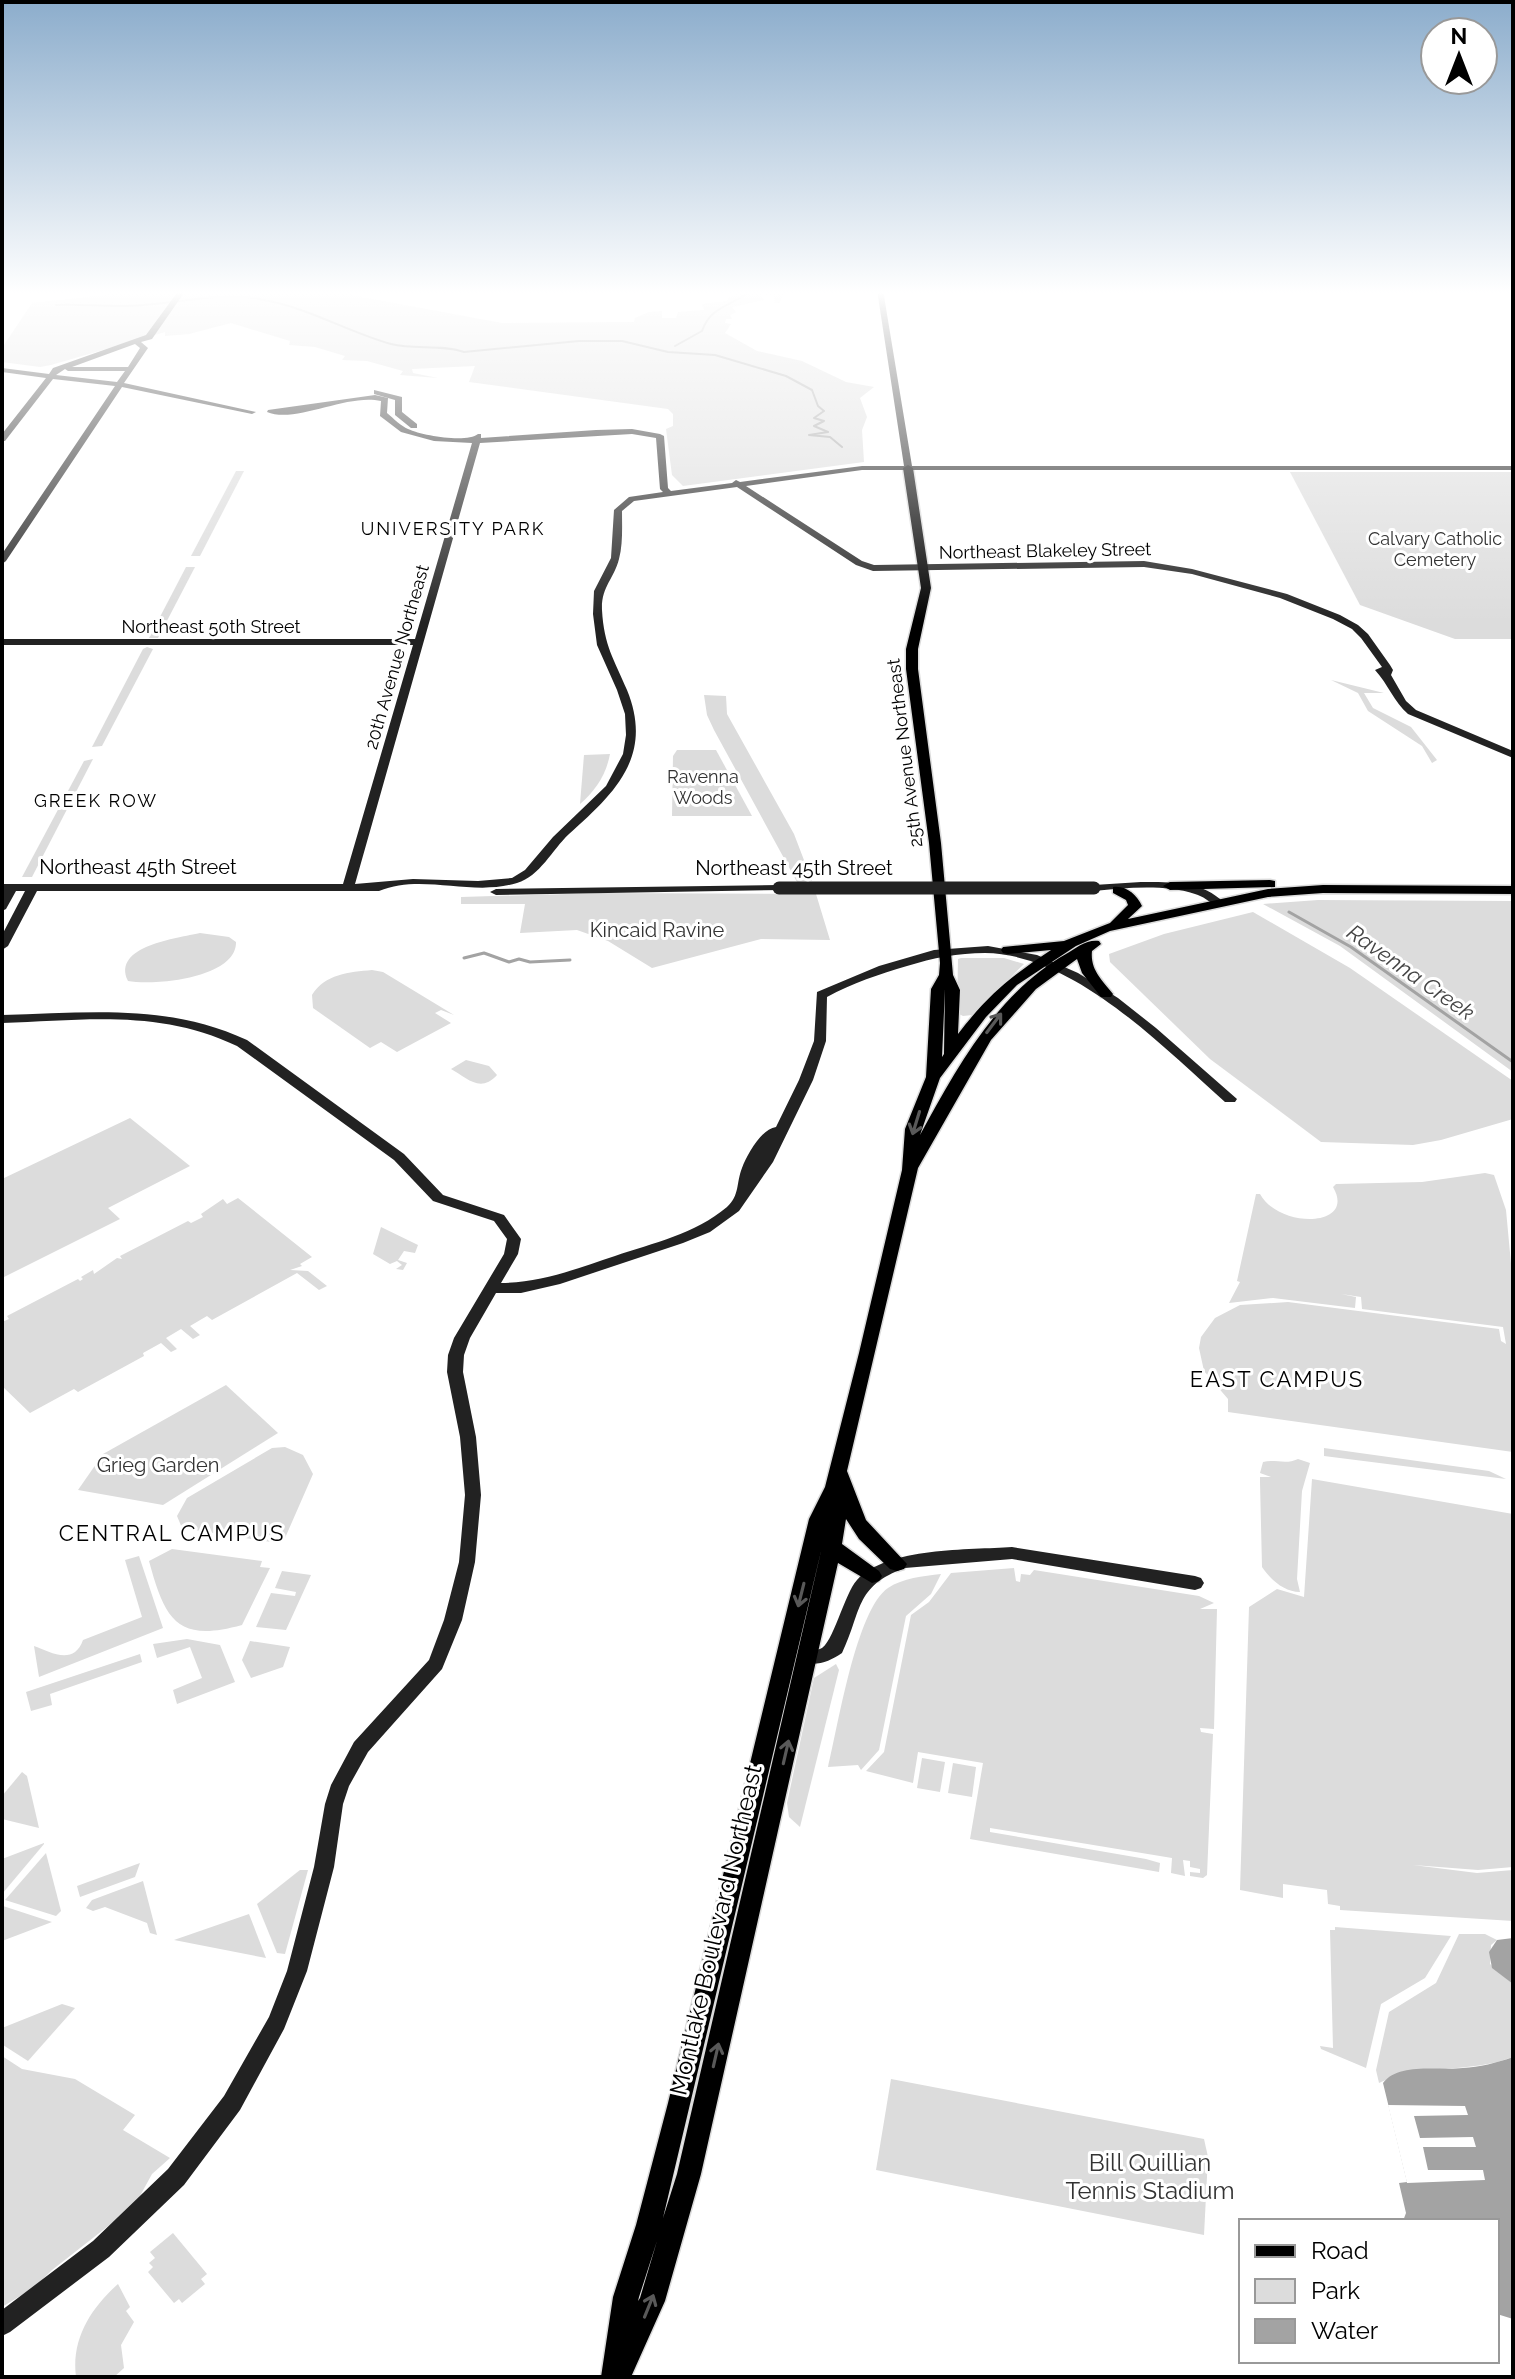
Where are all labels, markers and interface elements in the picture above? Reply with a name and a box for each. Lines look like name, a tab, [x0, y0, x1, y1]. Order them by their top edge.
north arrow	[1419, 16, 1499, 96]
text: N	[1451, 23, 1467, 49]
district label: UNIVERSITY PARK	[361, 518, 545, 539]
park label: Calvary Catholic Cemetery	[1368, 528, 1502, 570]
street label: Northeast Blakeley Street	[939, 538, 1151, 563]
street label: 20th Avenue Northeast	[360, 562, 433, 752]
street label: Northeast 50th Street	[122, 616, 300, 637]
street label: 25th Avenue Northeast	[883, 658, 926, 849]
park label: Ravenna Woods	[667, 766, 739, 808]
district label: GREEK ROW	[34, 790, 158, 811]
street label: Northeast 45th Street	[39, 855, 237, 879]
street label: Northeast 45th Street	[695, 856, 893, 880]
park label: Kincaid Ravine	[590, 918, 725, 942]
water label: Ravenna Creek	[1342, 919, 1480, 1026]
one-way arrow	[986, 1013, 1003, 1034]
one-way arrow	[908, 1110, 922, 1135]
district label: EAST CAMPUS	[1190, 1366, 1364, 1392]
park label: Grieg Garden	[97, 1453, 219, 1477]
district label: CENTRAL CAMPUS	[59, 1520, 285, 1546]
one-way arrow	[792, 1582, 807, 1607]
one-way arrow	[779, 1739, 794, 1765]
street label: Montlake Boulevard Northeast	[663, 1762, 768, 2098]
one-way arrow	[709, 2043, 724, 2068]
park label: Bill Quillian Tennis Stadium	[1066, 2148, 1234, 2205]
legend	[1239, 2219, 1499, 2363]
text: Road	[1311, 2236, 1369, 2265]
text: Park	[1311, 2276, 1360, 2305]
one-way arrow	[643, 2294, 658, 2319]
text: Water	[1311, 2316, 1379, 2345]

